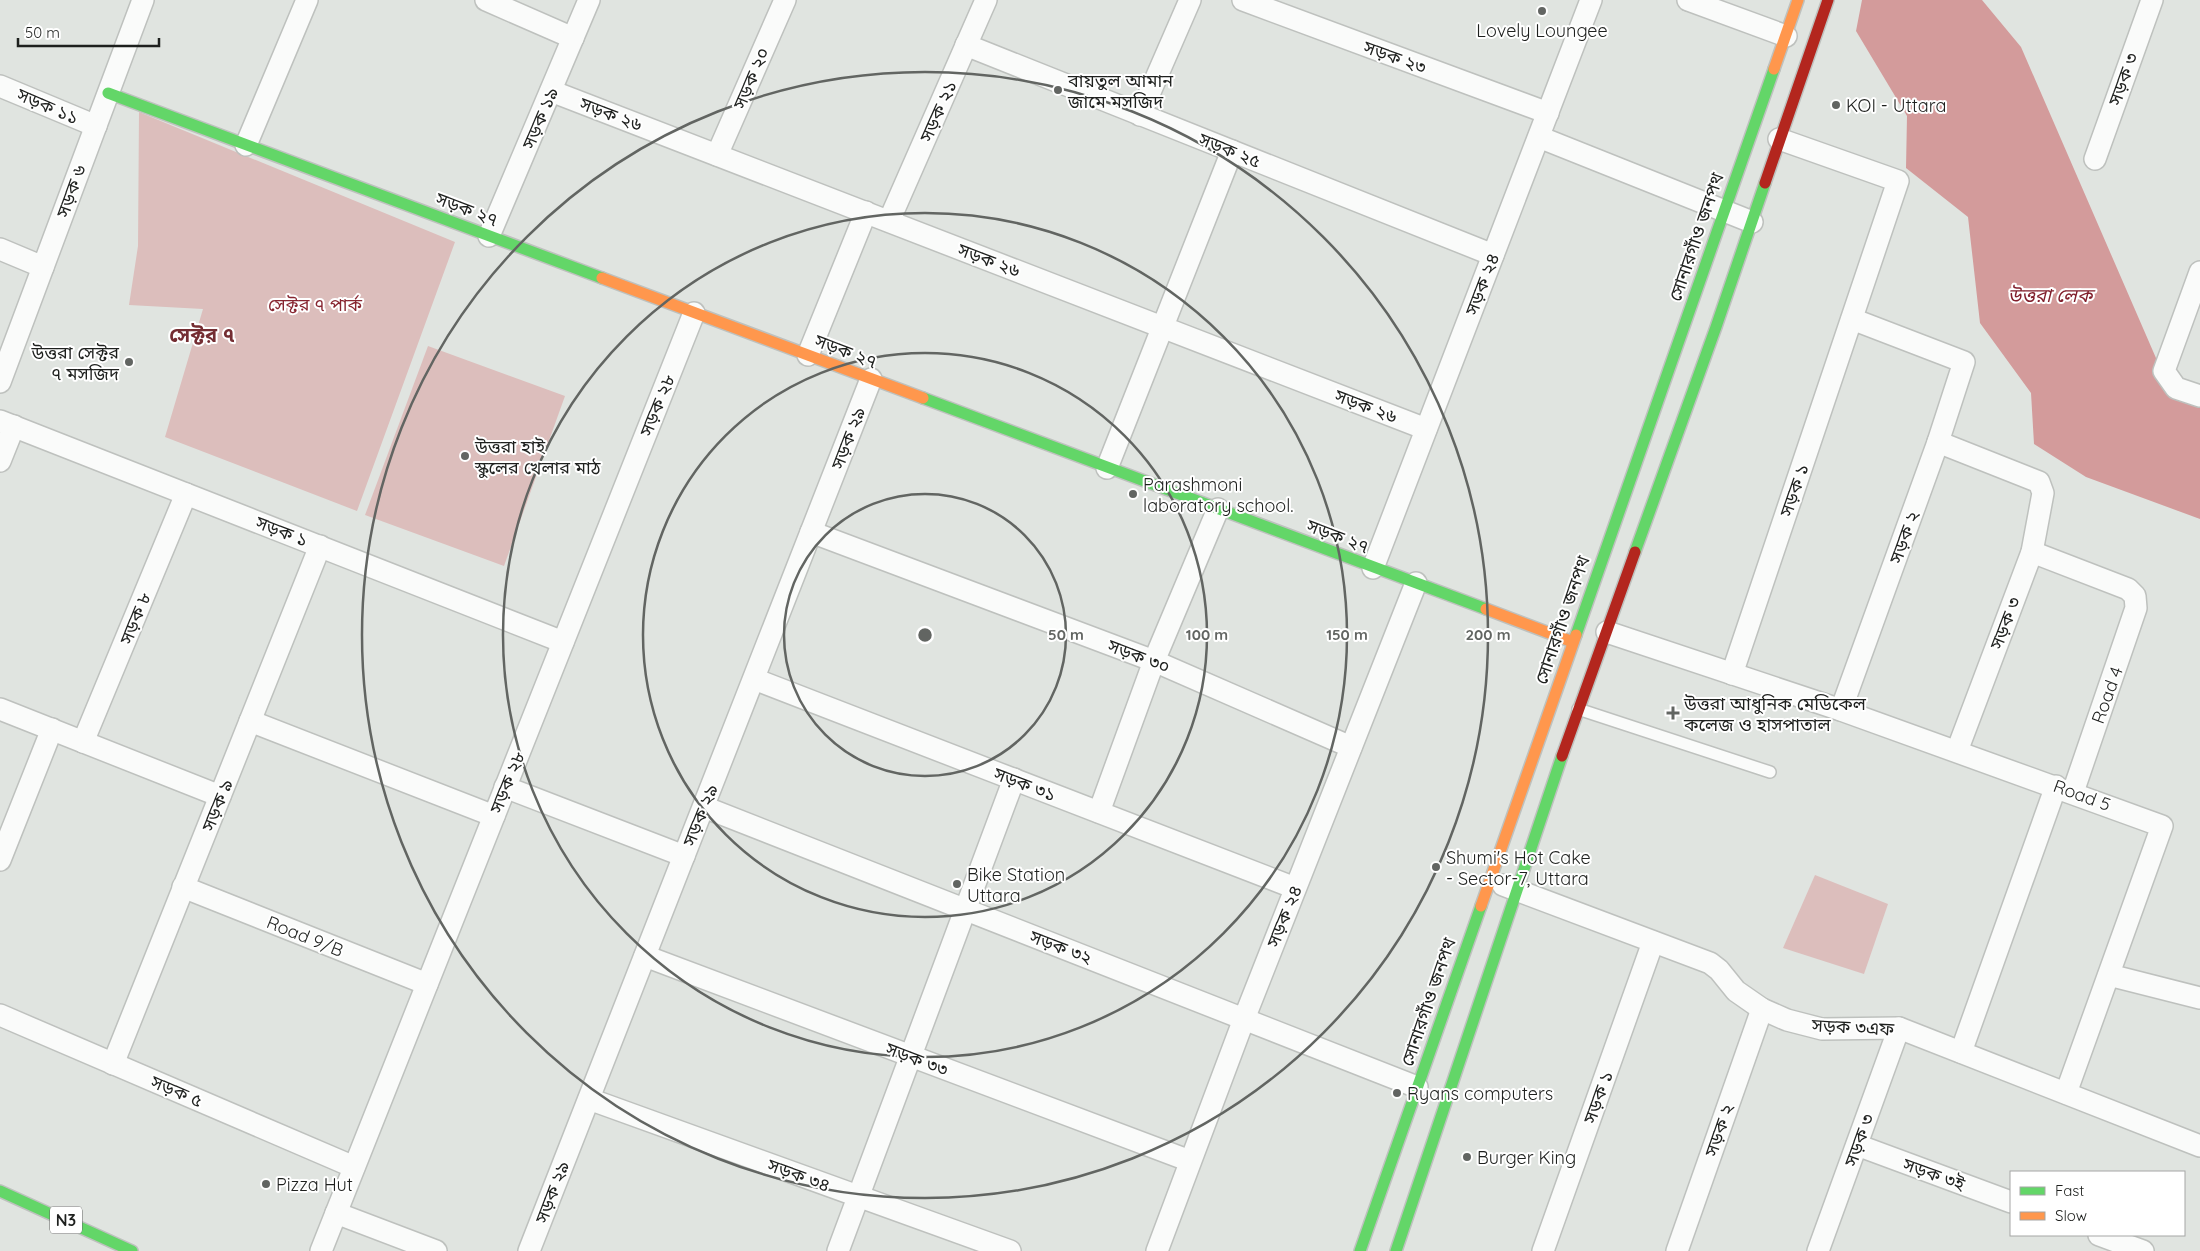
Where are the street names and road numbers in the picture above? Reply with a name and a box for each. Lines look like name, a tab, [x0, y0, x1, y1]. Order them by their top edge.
street label: সড়ক ২৩	[1360, 35, 1430, 79]
street label: সড়ক ২০	[727, 44, 774, 113]
street label: সড়ক ৩	[2103, 49, 2143, 109]
street label: সড়ক ২১	[914, 77, 962, 146]
street label: সড়ক ১১	[13, 82, 82, 129]
street label: সড়ক ১৯	[516, 84, 563, 153]
street label: সড়ক ২৬	[576, 91, 646, 136]
street label: সড়ক ২৫	[1195, 127, 1264, 173]
street label: সড়ক ৬	[51, 161, 91, 221]
street label: সোনারগাঁও জনপথ	[1663, 169, 1729, 304]
street label: সড়ক ২৭	[432, 186, 501, 231]
street label: সড়ক ২৬	[954, 237, 1024, 282]
street label: সড়ক ২৪	[1459, 250, 1504, 319]
street label: সড়ক ২৭	[811, 328, 880, 373]
street label: সড়ক ২৮	[634, 370, 680, 440]
street label: সড়ক ২৬	[1331, 383, 1401, 428]
street label: সড়ক ২৯	[825, 404, 870, 473]
street label: সড়ক ১	[1774, 461, 1814, 520]
street label: সড়ক ২	[1884, 507, 1924, 567]
street label: সড়ক ১	[252, 510, 311, 551]
street label: সড়ক ২৭	[1303, 513, 1372, 558]
street label: সোনারগাঁও জনপথ	[1529, 552, 1595, 687]
street label: সড়ক ৮	[114, 588, 156, 648]
street label: সড়ক ৩	[1984, 593, 2026, 653]
street label: সড়ক ৩০	[1104, 633, 1173, 678]
street label: Road 4	[2086, 663, 2128, 727]
street label: সড়ক ২৮	[484, 747, 530, 817]
street label: সড়ক ৩১	[990, 761, 1059, 806]
street label: Road 5	[2050, 774, 2114, 816]
street label: সড়ক ৯	[196, 776, 238, 835]
street label: সড়ক ২৯	[677, 781, 723, 850]
street label: সড়ক ২৪	[1261, 882, 1307, 951]
street label: Road 9/B	[263, 910, 347, 962]
street label: সড়ক ৩২	[1026, 924, 1096, 969]
street label: সোনারগাঁও জনপথ	[1395, 934, 1461, 1069]
street label: সড়ক ৩এফ	[1810, 1013, 1896, 1041]
street label: সড়ক ৩৩	[882, 1036, 952, 1081]
street label: সড়ক ১	[1578, 1068, 1618, 1127]
street label: সড়ক ৫	[147, 1069, 206, 1112]
street label: সড়ক ২	[1699, 1100, 1739, 1160]
street label: সড়ক ৩	[1839, 1110, 1879, 1170]
street label: সড়ক ৩ই	[1899, 1152, 1968, 1196]
street label: সড়ক ৩৪	[764, 1153, 833, 1197]
street label: সড়ক ২৯	[529, 1158, 574, 1227]
road number: N3	[50, 1206, 82, 1234]

